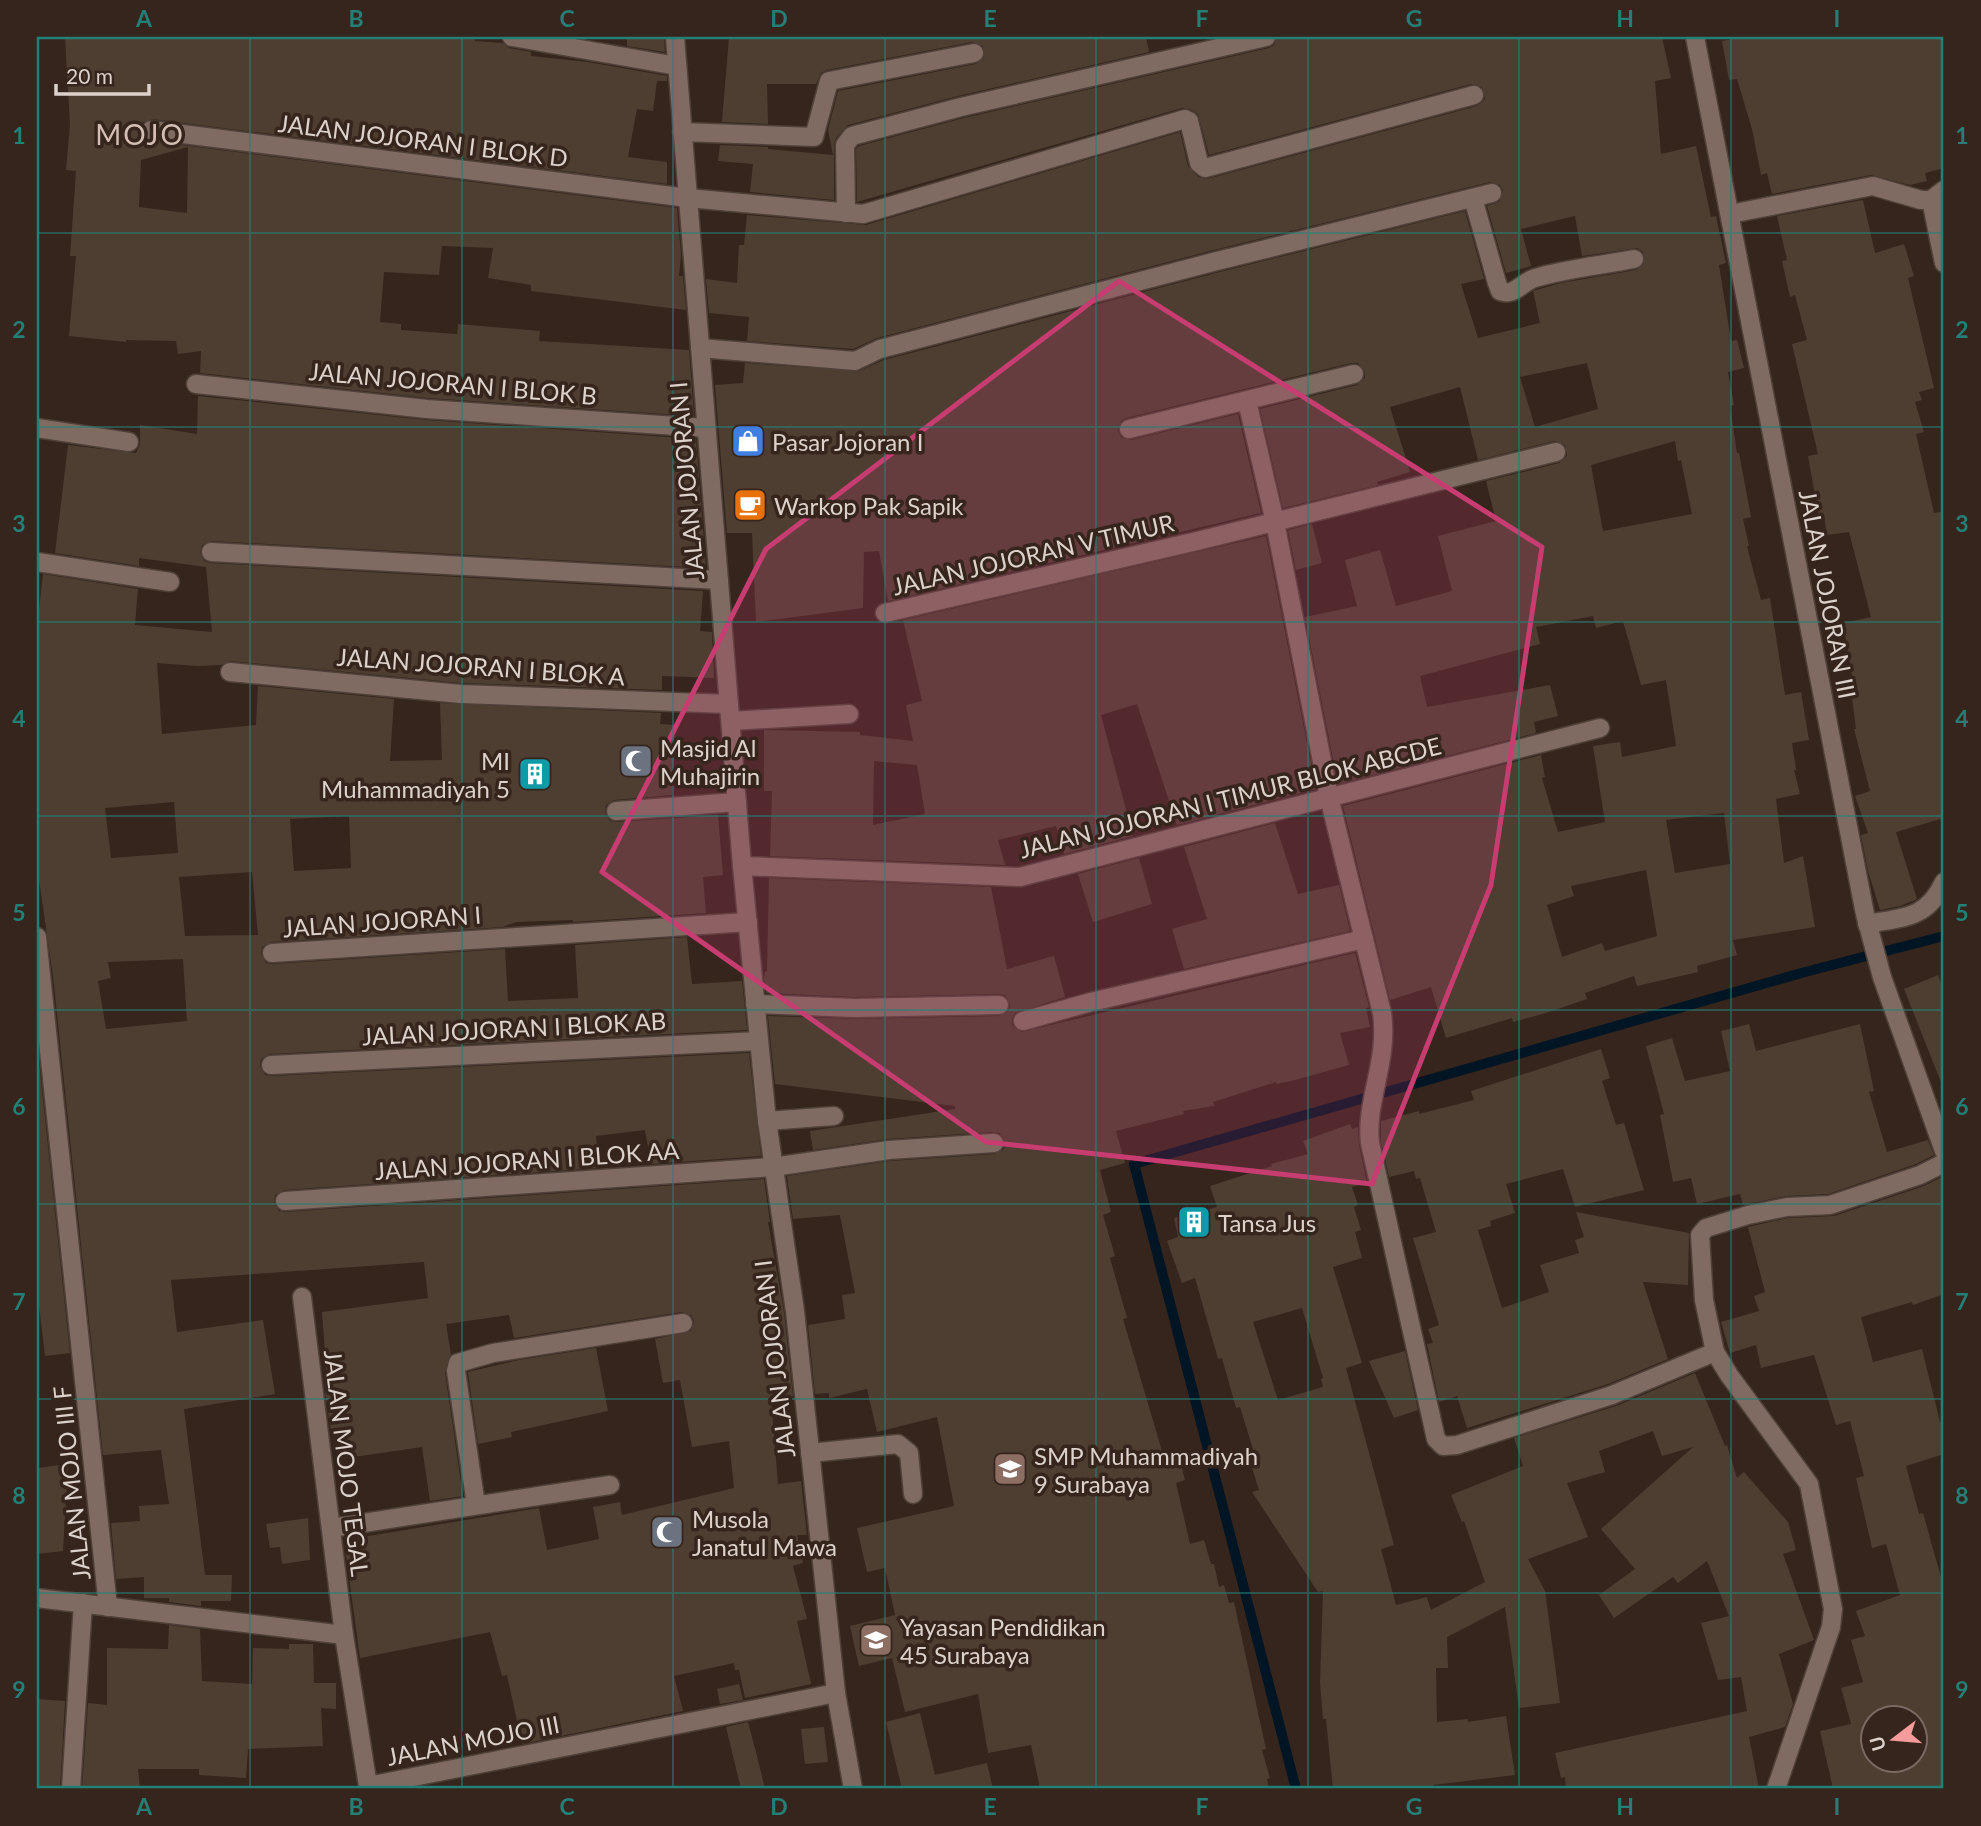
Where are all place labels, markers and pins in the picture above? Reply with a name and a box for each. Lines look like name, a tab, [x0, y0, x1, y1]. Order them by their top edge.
shop icon: Pasar Jojoran I	[729, 422, 767, 460]
place label: Pasar Jojoran I	[772, 427, 923, 456]
cafe icon: Warkop Pak Sapik	[731, 486, 769, 524]
place label: Warkop Pak Sapik	[774, 491, 964, 520]
place label: Masjid Al Muhajirin	[660, 733, 760, 790]
mosque icon: Masjid Al Muhajirin	[617, 742, 655, 780]
place label: MI Muhammadiyah 5	[321, 746, 510, 803]
building icon: MI Muhammadiyah 5	[516, 755, 554, 793]
building icon: Tansa Jus	[1175, 1203, 1213, 1241]
place label: Tansa Jus	[1218, 1208, 1316, 1237]
place label: SMP Muhammadiyah 9 Surabaya	[1034, 1441, 1258, 1498]
school or university icon: SMP Muhammadiyah 9 Surabaya	[991, 1450, 1029, 1488]
place label: Musola Janatul Mawa	[692, 1504, 837, 1561]
mosque icon: Musola Janatul Mawa	[648, 1513, 686, 1551]
place label: Yayasan Pendidikan 45 Surabaya	[900, 1612, 1106, 1669]
school or university icon: Yayasan Pendidikan 45 Surabaya	[857, 1621, 895, 1659]

